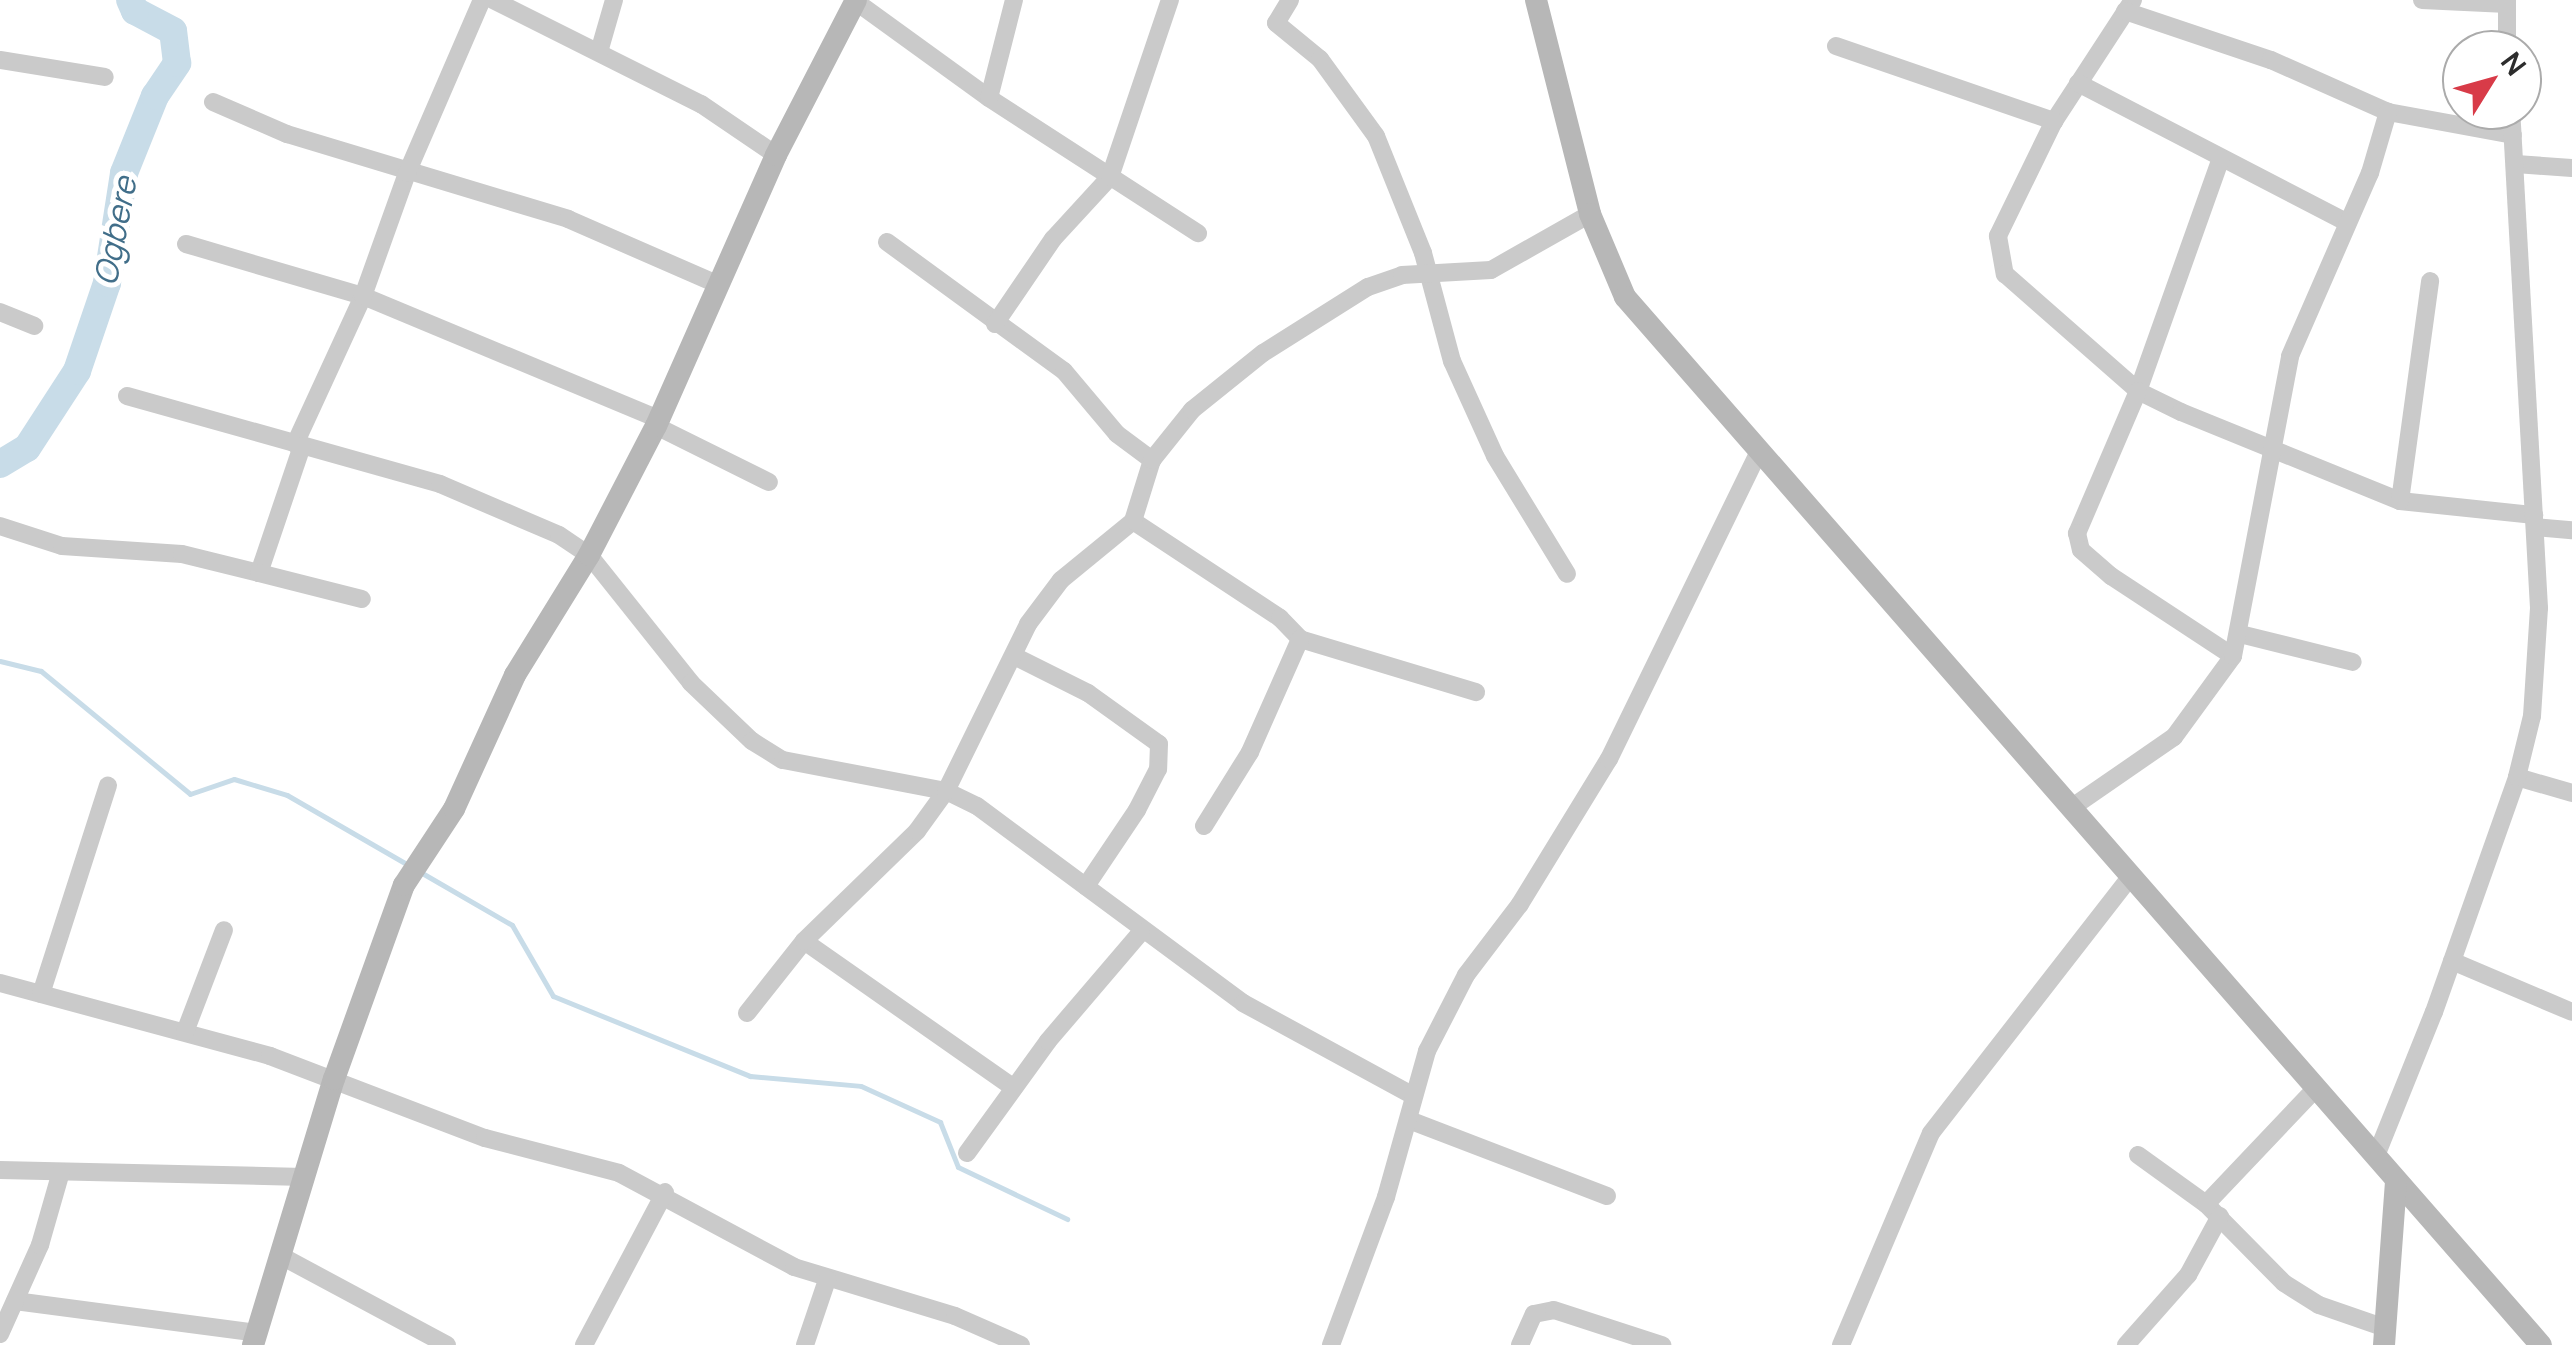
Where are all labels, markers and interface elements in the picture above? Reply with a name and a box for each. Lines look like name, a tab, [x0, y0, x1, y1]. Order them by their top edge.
north arrow	[2442, 30, 2542, 130]
text: N	[2493, 44, 2536, 83]
water label: Ogbere	[86, 174, 144, 288]

